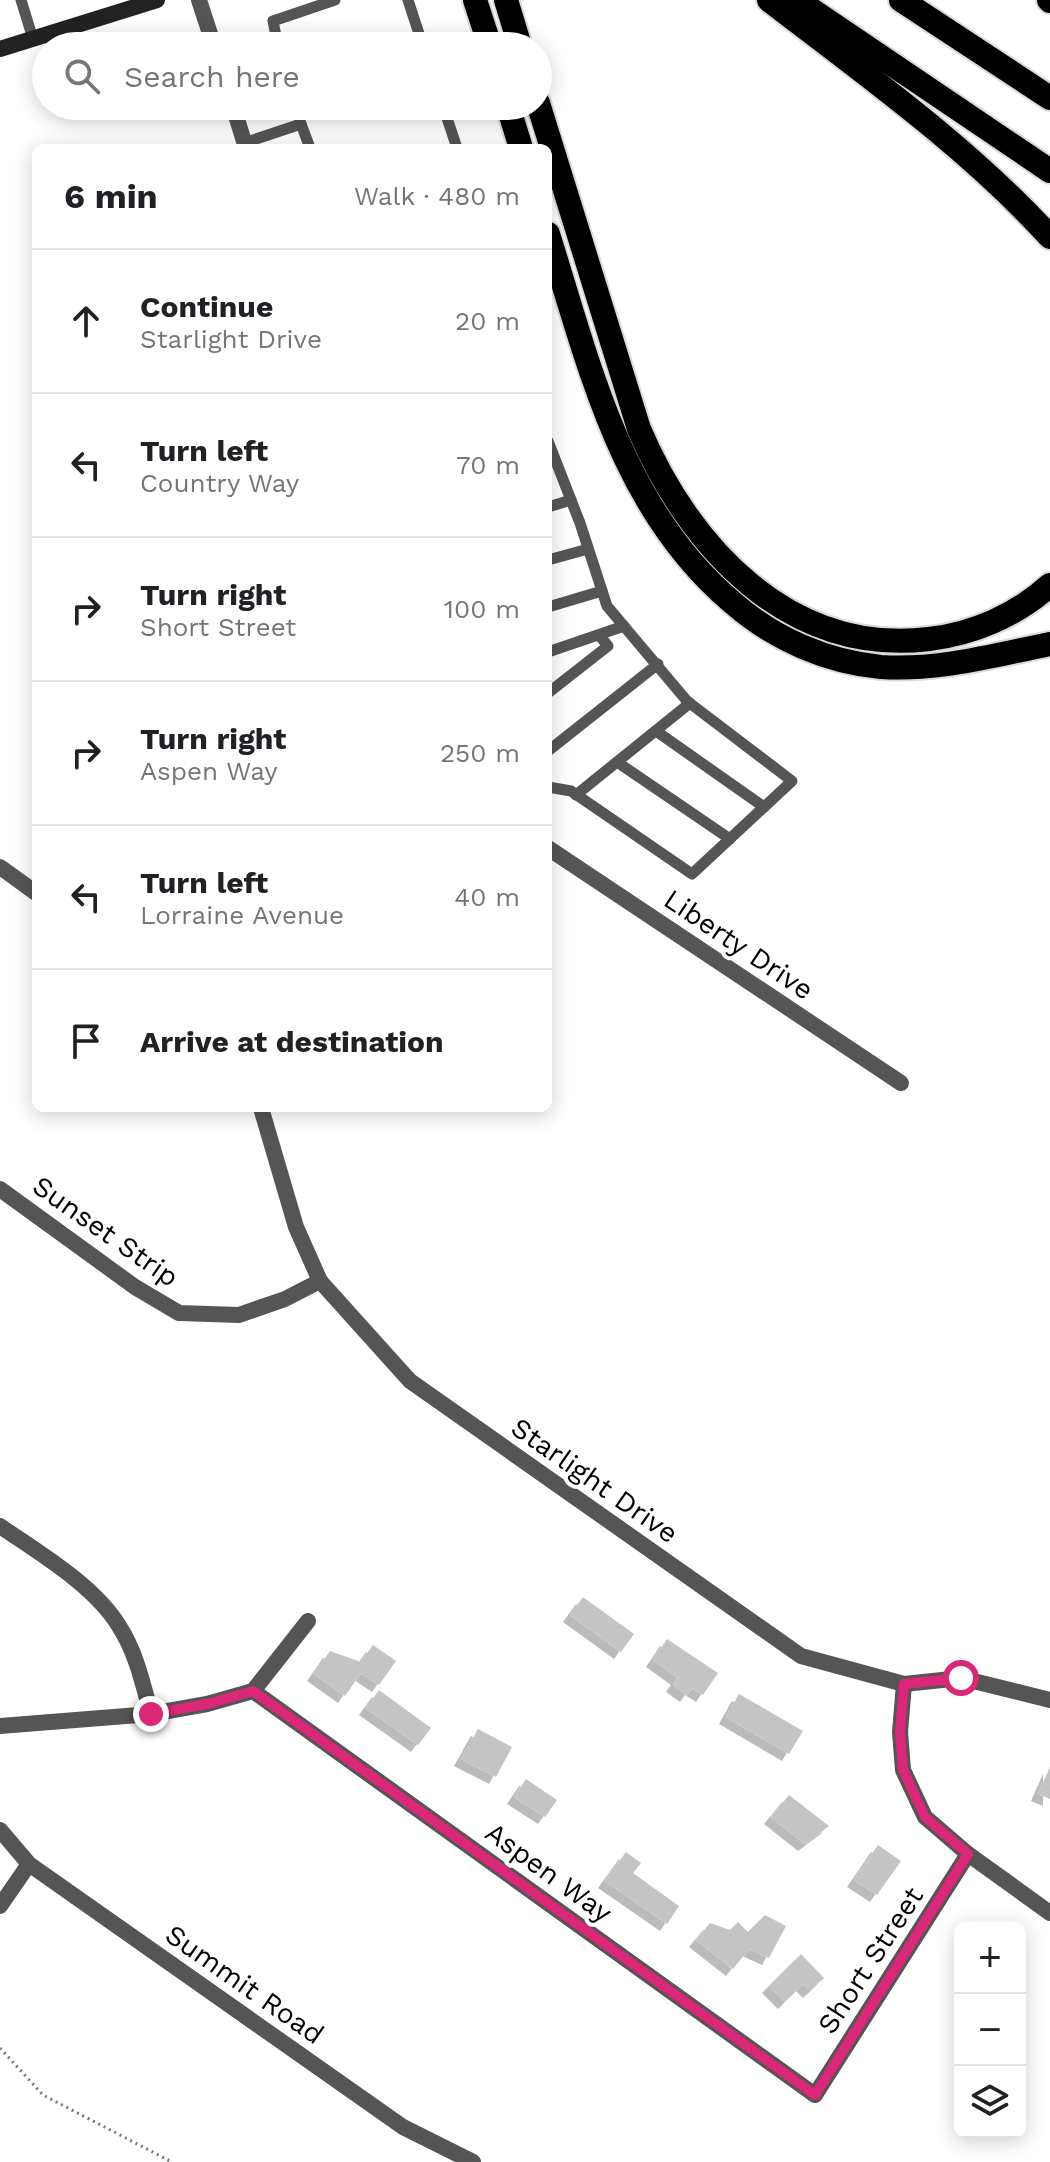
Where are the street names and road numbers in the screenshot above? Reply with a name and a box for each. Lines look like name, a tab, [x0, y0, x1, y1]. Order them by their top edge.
street label: Liberty Drive	[658, 882, 820, 1007]
street label: Sunset Strip	[26, 1169, 185, 1294]
street label: Starlight Drive	[505, 1411, 684, 1550]
street label: Aspen Way	[479, 1815, 619, 1930]
street label: Short Street	[811, 1881, 930, 2040]
street label: Summit Road	[159, 1918, 330, 2051]

